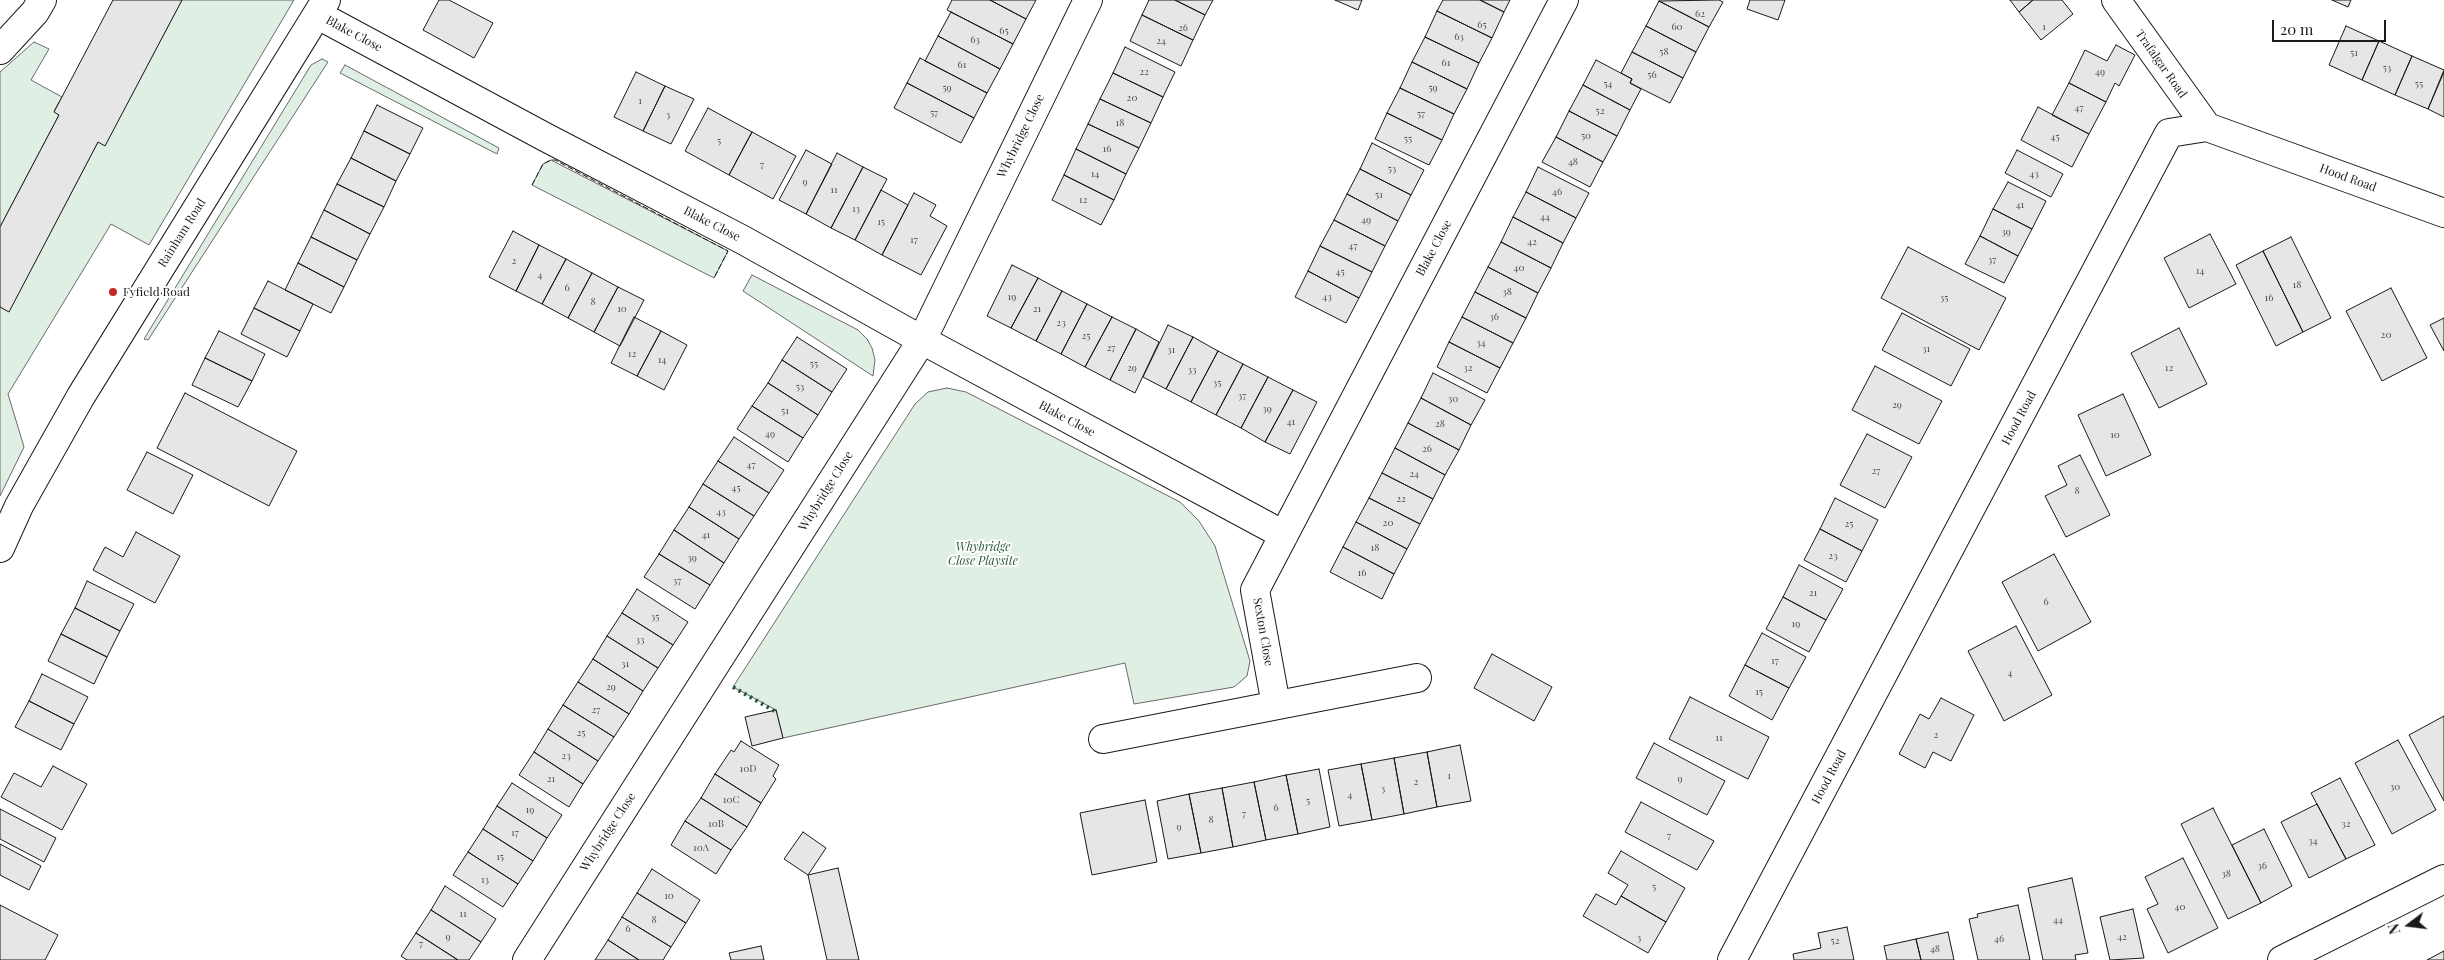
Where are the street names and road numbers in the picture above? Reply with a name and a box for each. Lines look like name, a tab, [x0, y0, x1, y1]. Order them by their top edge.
street label: Blake Close	[323, 13, 385, 55]
street label: Trafalgar Road	[2132, 27, 2190, 101]
street label: Whybridge Close	[995, 92, 1047, 180]
street label: Hood Road	[2318, 161, 2378, 195]
street label: Rainham Road	[155, 196, 209, 270]
street label: Blake Close	[681, 204, 743, 244]
street label: Blake Close	[1413, 217, 1455, 279]
street label: Hood Road	[1999, 388, 2039, 448]
street label: Blake Close	[1036, 398, 1098, 440]
street label: Whybridge Close	[796, 449, 856, 533]
street label: Sexton Close	[1250, 597, 1276, 667]
street label: Hood Road	[1809, 747, 1849, 807]
street label: Whybridge Close	[577, 790, 639, 874]

